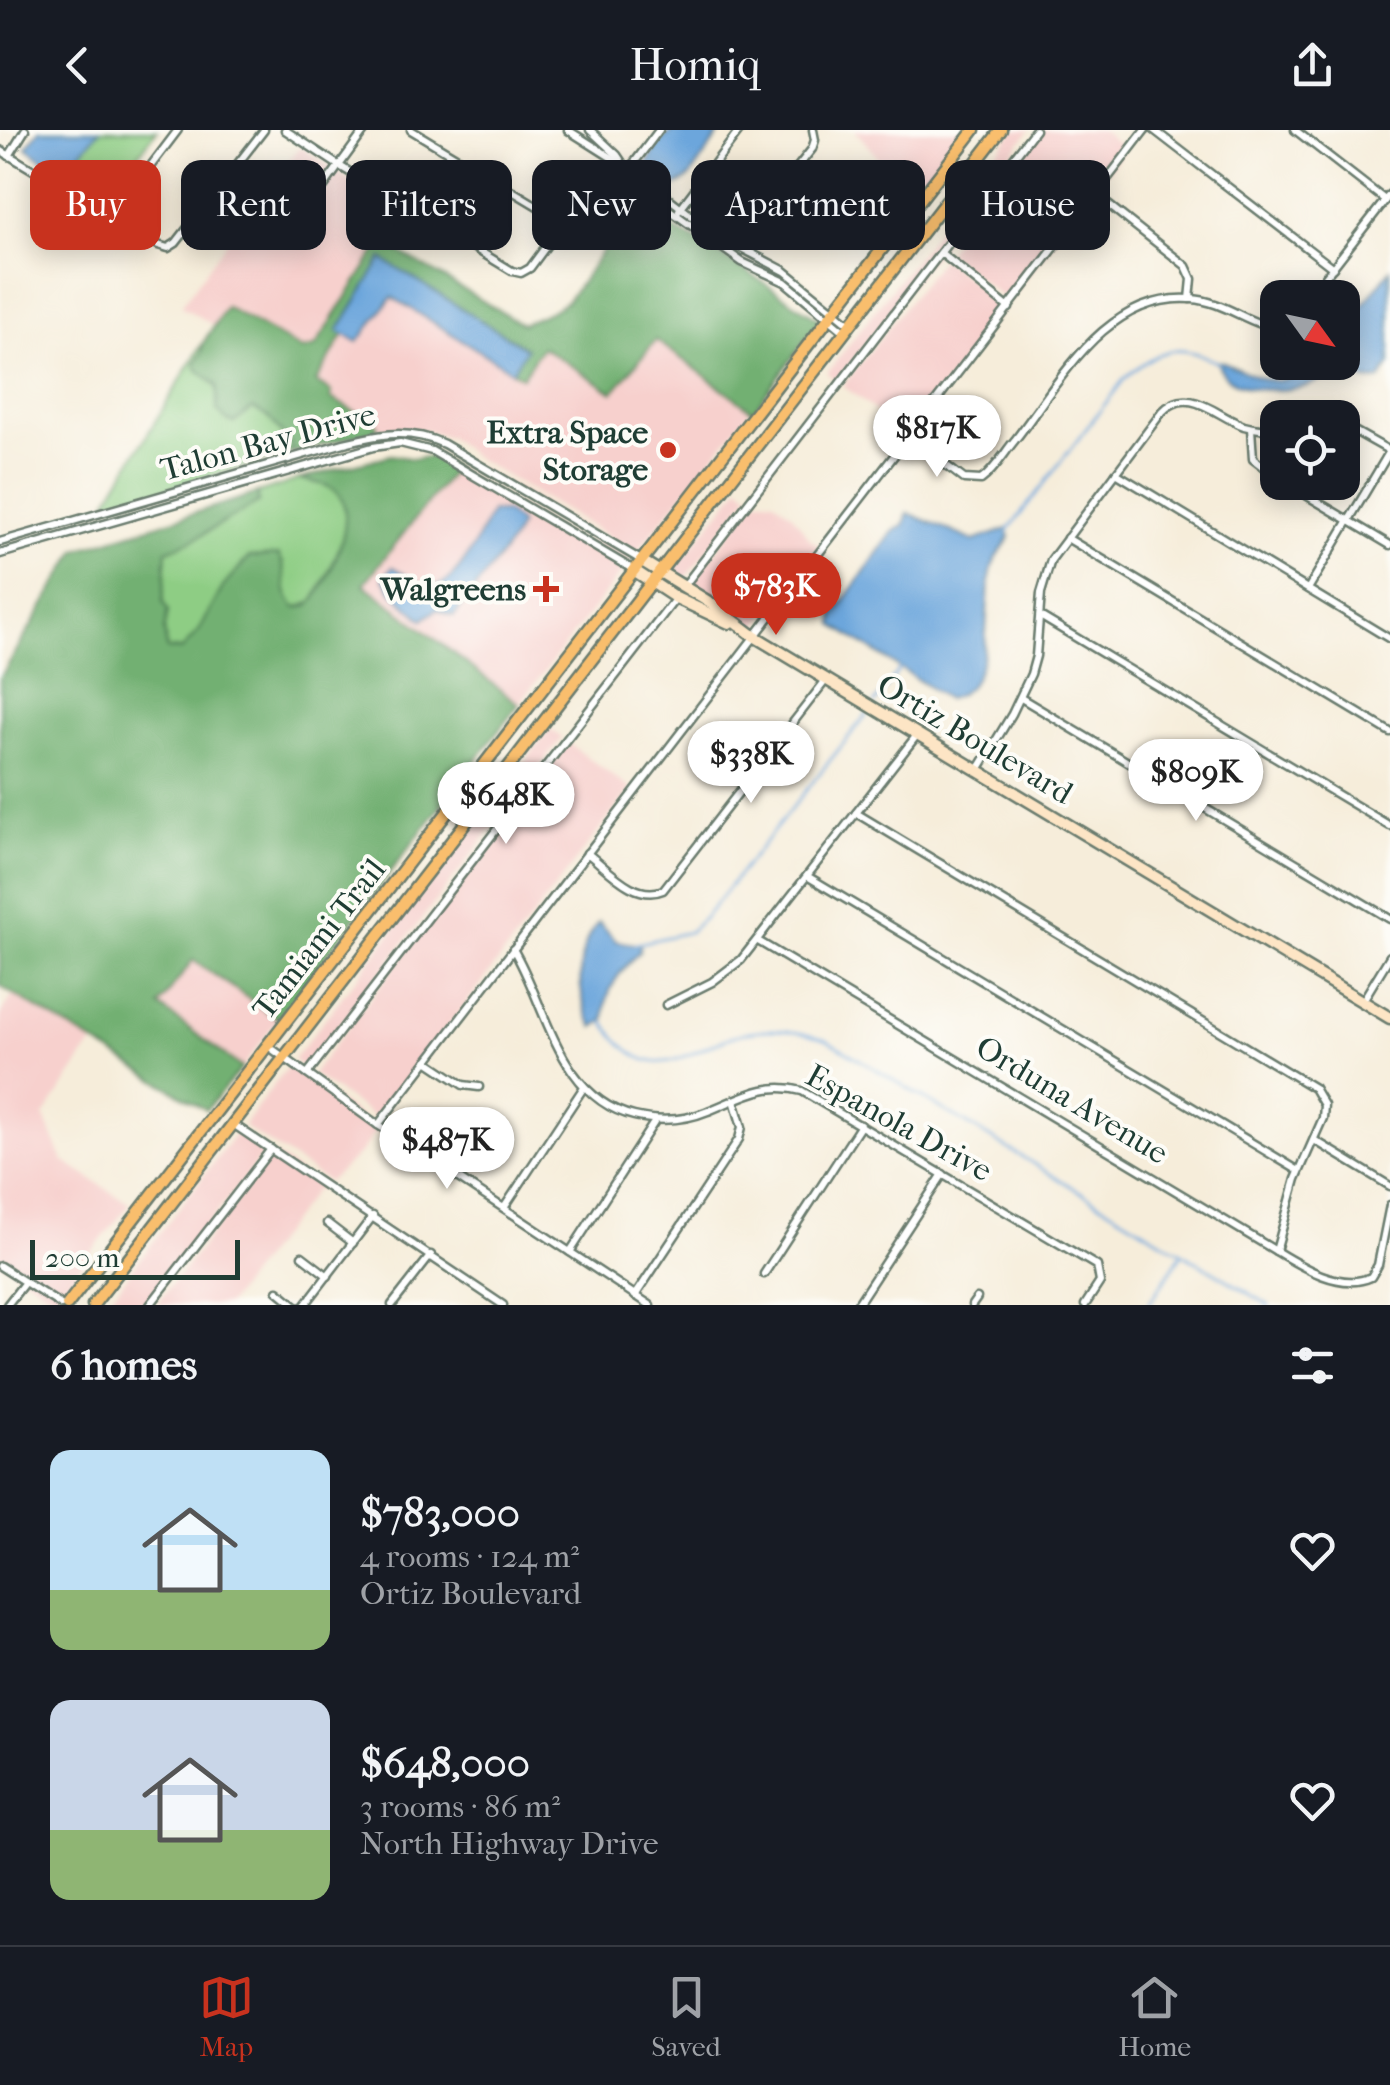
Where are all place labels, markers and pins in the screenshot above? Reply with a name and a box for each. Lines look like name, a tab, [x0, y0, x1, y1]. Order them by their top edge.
pin: $817K	[867, 395, 1007, 480]
place label: Extra Space Storage	[486, 414, 648, 488]
marker: Extra Space Storage	[657, 439, 679, 461]
pin: $783K	[706, 553, 846, 638]
place label: Walgreens	[379, 571, 526, 608]
marker: Walgreens	[535, 578, 557, 600]
pin: $338K	[681, 721, 821, 806]
pin: $809K	[1126, 739, 1266, 824]
pin: $648K	[436, 762, 576, 847]
pin: $487K	[377, 1107, 517, 1192]

